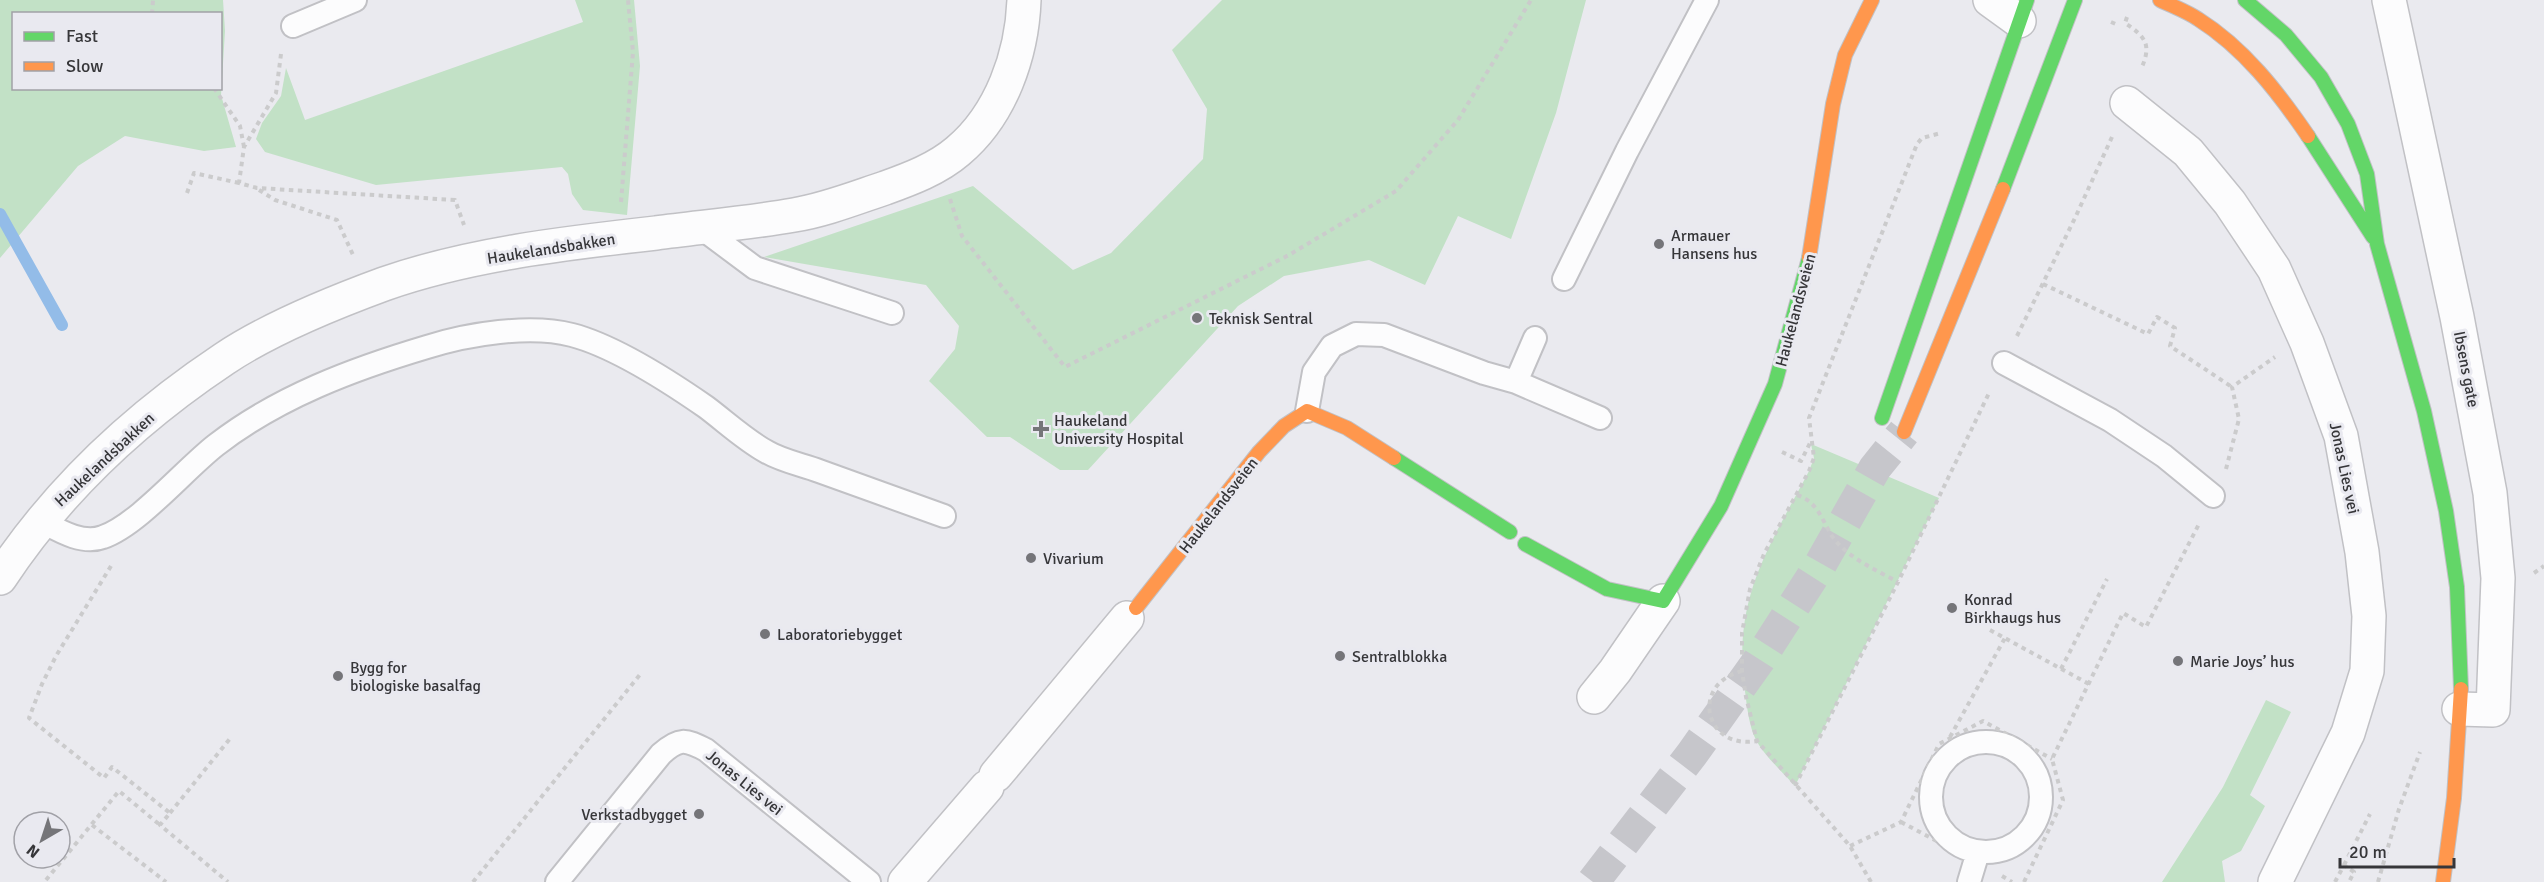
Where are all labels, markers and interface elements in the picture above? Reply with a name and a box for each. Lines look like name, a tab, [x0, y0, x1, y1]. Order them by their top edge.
legend	[12, 12, 222, 90]
text: Fast	[66, 25, 98, 47]
text: Slow	[66, 55, 103, 77]
place label: Armauer Hansens hus	[1671, 226, 1757, 264]
street label: Haukelandsbakken	[486, 229, 617, 269]
marker: Armauer Hansens hus	[1652, 237, 1666, 251]
street label: Haukelandsveien	[1771, 251, 1821, 369]
place label: Teknisk Sentral	[1209, 309, 1313, 329]
marker: Teknisk Sentral	[1190, 311, 1204, 325]
street label: Ibsens gate	[2449, 329, 2483, 409]
street label: Haukelandsbakken	[51, 408, 159, 511]
place label: Haukeland University Hospital	[1054, 411, 1184, 449]
marker: Haukeland University Hospital	[1032, 420, 1050, 438]
street label: Jonas Lies vei	[2325, 421, 2363, 516]
street label: Haukelandsveien	[1175, 454, 1263, 558]
place label: Vivarium	[1043, 549, 1104, 569]
marker: Vivarium	[1024, 551, 1038, 565]
place label: Konrad Birkhaugs hus	[1964, 590, 2061, 628]
marker: Konrad Birkhaugs hus	[1945, 601, 1959, 615]
place label: Laboratoriebygget	[777, 625, 903, 645]
marker: Laboratoriebygget	[758, 627, 772, 641]
place label: Sentralblokka	[1352, 647, 1447, 667]
marker: Sentralblokka	[1333, 649, 1347, 663]
place label: Marie Joys’ hus	[2190, 652, 2294, 672]
marker: Marie Joys’ hus	[2171, 654, 2185, 668]
place label: Bygg for biologiske basalfag	[350, 658, 481, 696]
marker: Bygg for biologiske basalfag	[331, 669, 345, 683]
street label: Jonas Lies vei	[702, 746, 787, 820]
place label: Verkstadbygget	[581, 805, 687, 825]
marker: Verkstadbygget	[692, 807, 706, 821]
north arrow	[12, 810, 72, 870]
scale bar	[2340, 831, 2454, 869]
text: N	[23, 840, 44, 862]
text: 20 m	[2349, 841, 2387, 863]

